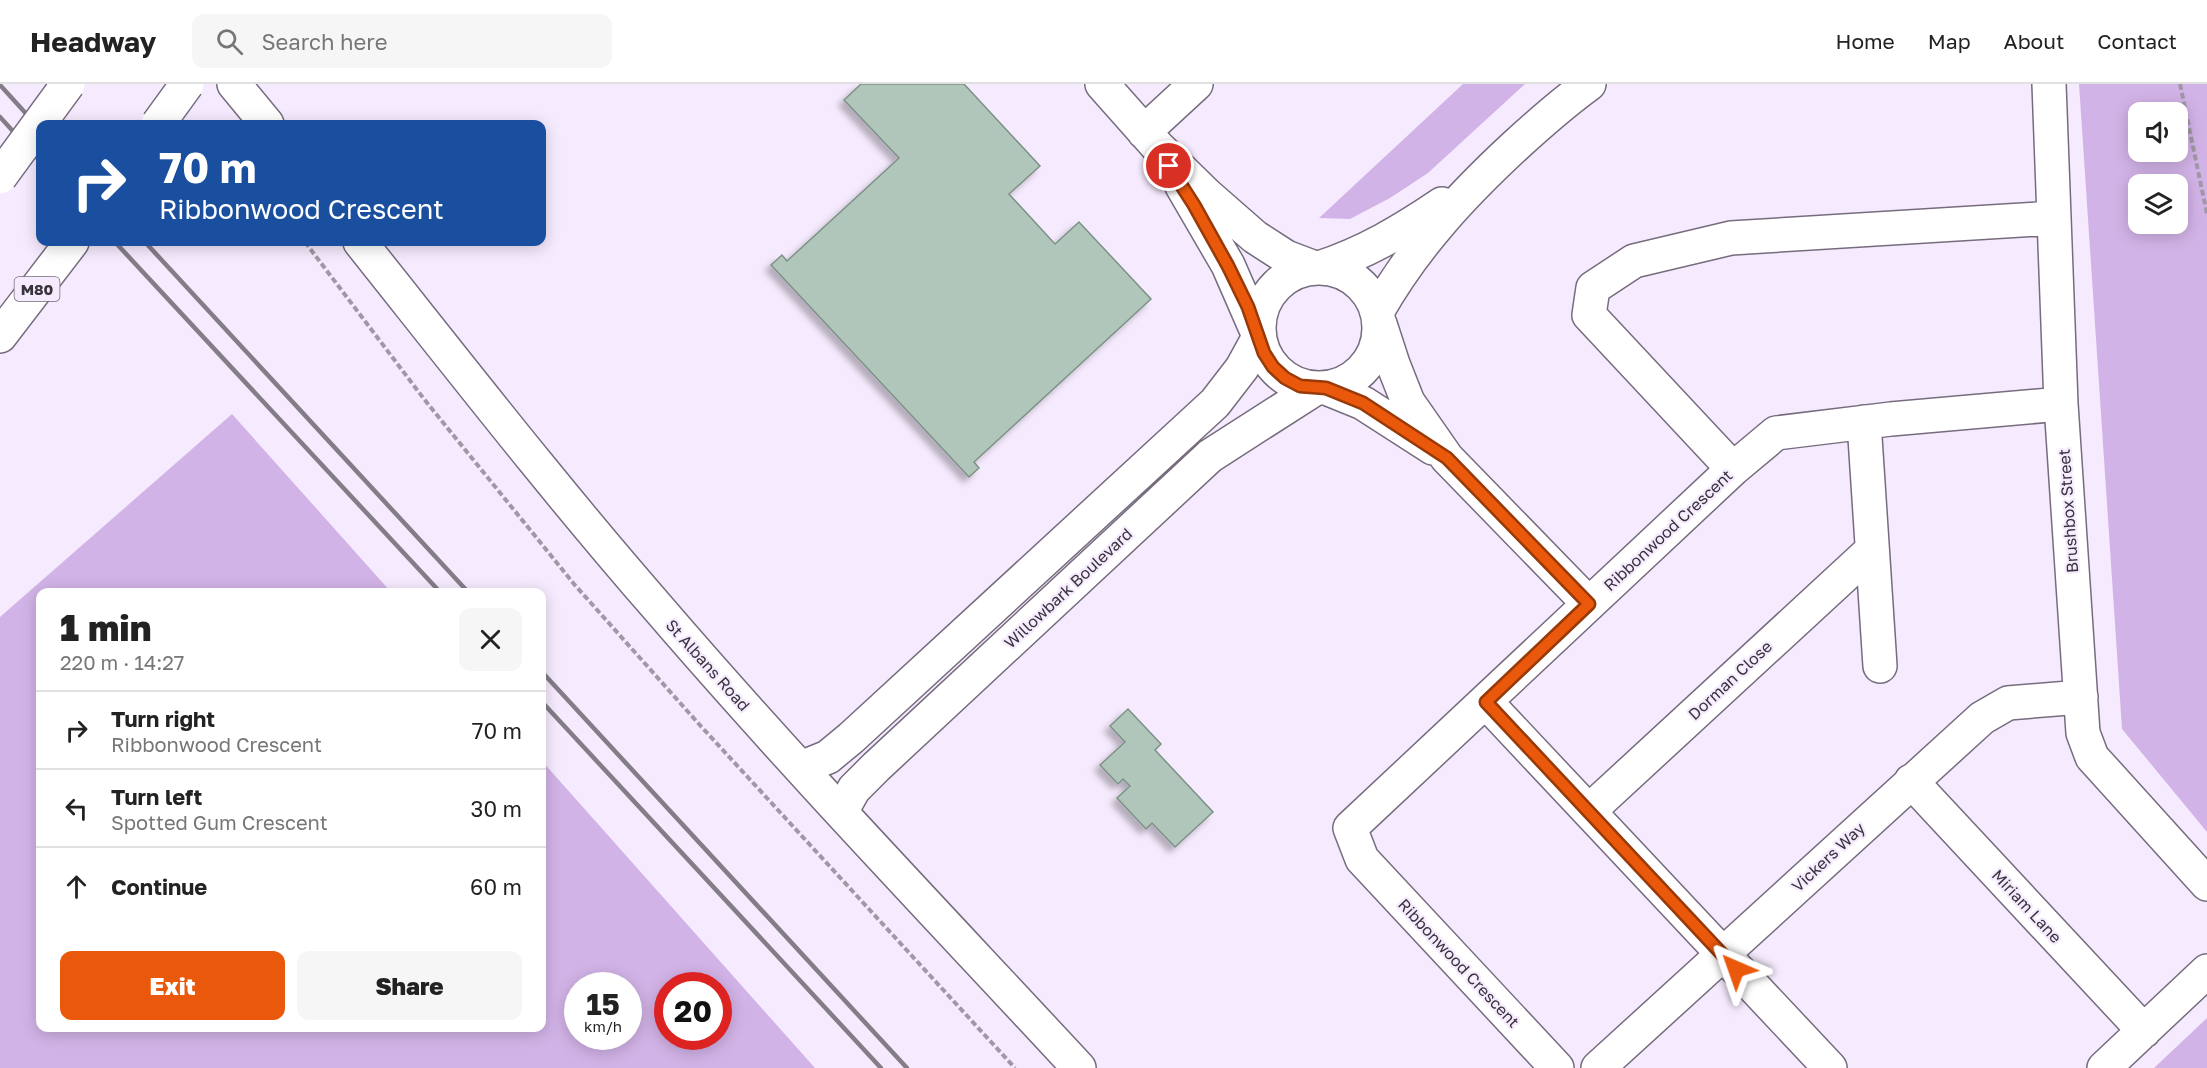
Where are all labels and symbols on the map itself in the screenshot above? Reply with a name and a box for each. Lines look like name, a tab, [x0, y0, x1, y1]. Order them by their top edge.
pin	[1143, 140, 1194, 191]
road number: M80	[15, 277, 60, 301]
street label: Brushbox Street	[2054, 448, 2082, 574]
street label: Ribbonwood Crescent	[1599, 465, 1737, 595]
street label: Willowbark Boulevard	[1000, 524, 1136, 652]
street label: St Albans Road	[662, 615, 754, 715]
street label: Dorman Close	[1684, 636, 1776, 724]
street label: Vickers Way	[1787, 818, 1869, 896]
street label: Miriam Lane	[1988, 865, 2066, 947]
street label: Ribbonwood Crescent	[1394, 894, 1524, 1032]
position arrow	[1704, 937, 1768, 1001]
speed limit sign: 20	[654, 972, 732, 1050]

